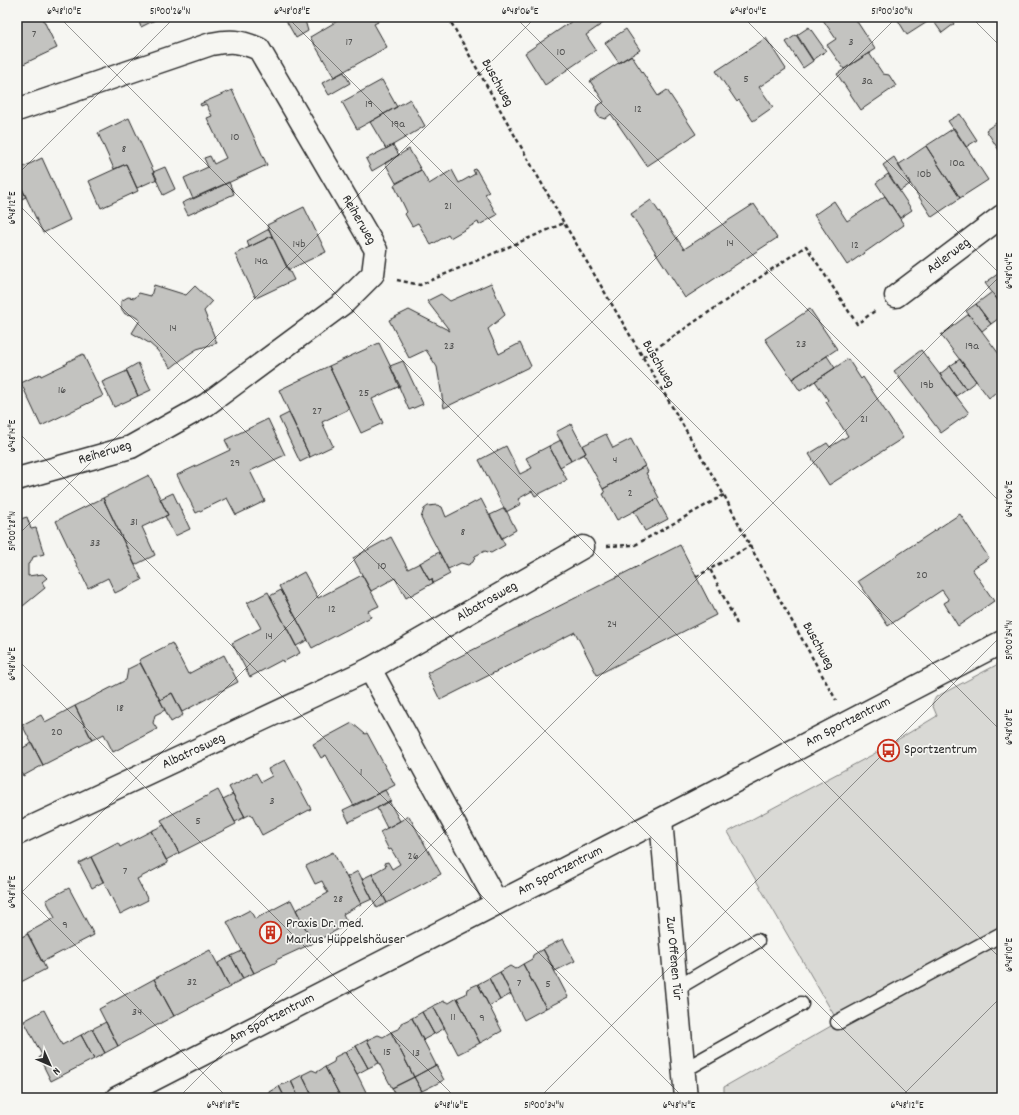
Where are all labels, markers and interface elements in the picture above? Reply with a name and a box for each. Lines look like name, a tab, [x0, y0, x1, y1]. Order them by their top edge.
text: 6°48'10"E	[47, 5, 81, 19]
text: 51°00'26"N	[150, 5, 190, 19]
text: 6°48'08"E	[274, 5, 310, 19]
text: 6°48'06"E	[502, 5, 539, 19]
text: 6°48'04"E	[730, 5, 766, 19]
text: 51°00'30"N	[871, 5, 913, 19]
house number: 7	[32, 26, 37, 43]
house number: 17	[345, 34, 353, 51]
house number: 3	[848, 34, 854, 51]
house number: 10	[556, 44, 566, 61]
street label: Buschweg	[476, 55, 518, 111]
house number: 5	[743, 71, 749, 88]
house number: 3a	[862, 73, 873, 90]
house number: 19	[365, 96, 373, 113]
house number: 12	[634, 101, 642, 118]
house number: 19a	[391, 116, 405, 133]
house number: 10	[230, 129, 240, 146]
house number: 8	[122, 141, 127, 158]
house number: 10a	[950, 155, 965, 172]
house number: 10b	[917, 166, 931, 183]
text: 6°48'12"E	[6, 191, 20, 224]
street label: Reiherweg	[336, 191, 381, 249]
house number: 21	[444, 198, 452, 215]
street label: Adlerweg	[923, 233, 975, 279]
house number: 14	[726, 235, 734, 252]
house number: 14b	[293, 236, 305, 253]
house number: 12	[851, 237, 859, 254]
house number: 14a	[254, 253, 268, 270]
text: 6°48'04"E	[1003, 253, 1017, 289]
house number: 14	[169, 320, 177, 337]
house number: 23	[796, 336, 806, 353]
street label: Buschweg	[636, 337, 680, 391]
house number: 23	[444, 338, 454, 355]
house number: 19a	[965, 338, 979, 355]
house number: 19b	[920, 377, 934, 394]
house number: 16	[58, 382, 66, 399]
house number: 25	[359, 385, 369, 402]
house number: 27	[312, 403, 322, 420]
house number: 21	[860, 411, 868, 428]
text: 6°48'14"E	[6, 419, 20, 452]
street label: Reiherweg	[76, 435, 134, 471]
house number: 4	[613, 452, 618, 469]
house number: 29	[230, 455, 240, 472]
text: 6°48'06"E	[1003, 480, 1017, 517]
house number: 2	[627, 485, 633, 502]
text: 51°00'28"N	[6, 511, 20, 551]
house number: 31	[130, 514, 138, 531]
house number: 8	[461, 524, 466, 541]
house number: 33	[90, 535, 100, 552]
house number: 10	[377, 558, 387, 575]
house number: 20	[916, 567, 928, 584]
street label: Albatrosweg	[453, 576, 521, 627]
house number: 12	[328, 601, 336, 618]
house number: 24	[607, 616, 617, 633]
street label: Buschweg	[797, 618, 839, 674]
text: 51°00'34"N	[1003, 620, 1017, 660]
house number: 14	[265, 628, 273, 645]
text: 6°48'16"E	[6, 647, 20, 681]
street label: Am Sportzentrum	[802, 692, 894, 753]
house number: 18	[116, 700, 124, 717]
text: 6°48'08"E	[1003, 709, 1017, 745]
house number: 20	[51, 724, 63, 741]
street label: Albatrosweg	[159, 728, 228, 775]
bus stop icon: Sportzentrum	[876, 737, 902, 763]
place label: Sportzentrum	[904, 740, 977, 760]
house number: 1	[360, 764, 362, 781]
house number: 3	[269, 793, 275, 810]
house number: 5	[195, 813, 201, 830]
street label: Am Sportzentrum	[514, 841, 607, 901]
house number: 26	[407, 848, 419, 865]
house number: 7	[123, 863, 128, 880]
text: 6°48'18"E	[6, 875, 20, 908]
house number: 28	[333, 891, 343, 908]
place label: Praxis Dr. med. Markus Hüppelshäuser	[286, 914, 406, 950]
street label: Zur Offenen Tür	[660, 916, 687, 1002]
house number: 9	[62, 917, 68, 934]
building icon: Praxis Dr. med. Markus Hüppelshäuser	[257, 919, 283, 945]
text: 6°48'10"E	[1003, 938, 1017, 972]
house number: 32	[187, 974, 197, 991]
house number: 7	[517, 975, 522, 992]
house number: 5	[545, 976, 551, 993]
street label: Am Sportzentrum	[226, 988, 318, 1049]
house number: 34	[132, 1004, 142, 1021]
house number: 11	[450, 1009, 456, 1026]
house number: 9	[479, 1010, 485, 1027]
house number: 15	[383, 1044, 391, 1061]
north arrow	[30, 1045, 70, 1085]
house number: 13	[412, 1045, 420, 1062]
text: N	[48, 1063, 63, 1079]
text: 6°48'18"E	[207, 1099, 240, 1113]
text: 6°48'16"E	[434, 1099, 468, 1113]
text: 51°00'34"N	[524, 1099, 564, 1113]
text: 6°48'14"E	[663, 1099, 696, 1113]
text: 6°48'12"E	[891, 1099, 924, 1113]

